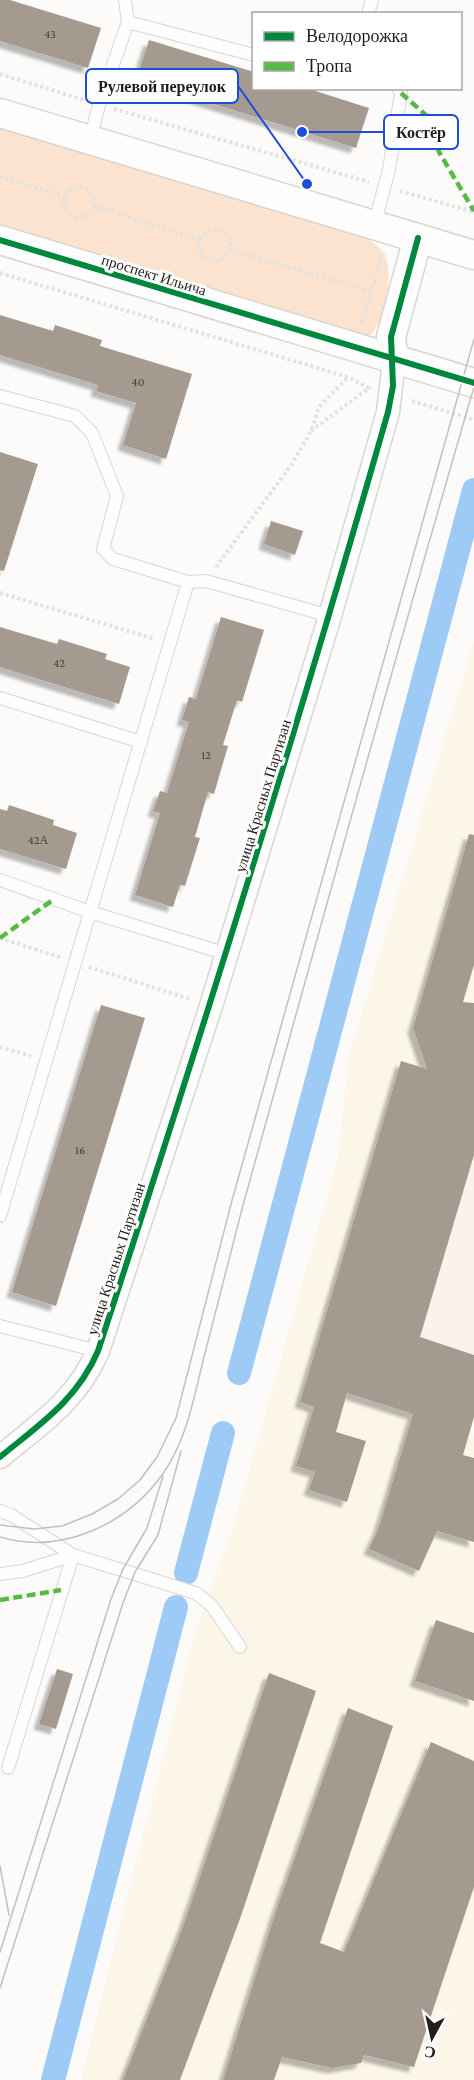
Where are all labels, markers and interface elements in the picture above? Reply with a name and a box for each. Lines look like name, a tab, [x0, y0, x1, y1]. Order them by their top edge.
legend	[252, 12, 462, 90]
text: Велодорожка	[306, 26, 408, 46]
house number: 43	[44, 27, 56, 41]
text: Тропа	[306, 56, 352, 76]
callout: Рулевой переулок	[86, 69, 238, 103]
text: Рулевой переулок	[98, 78, 227, 96]
callout: Костёр	[384, 115, 458, 149]
text: Костёр	[396, 124, 446, 142]
street label: проспект Ильича	[100, 251, 209, 299]
house number: 40	[132, 375, 145, 389]
house number: 42	[53, 656, 65, 670]
street label: улица Красных Партизан	[232, 718, 294, 874]
house number: 12	[201, 748, 211, 762]
house number: 42А	[28, 833, 49, 847]
house number: 16	[75, 1143, 85, 1157]
street label: улица Красных Партизан	[84, 1181, 148, 1337]
north arrow	[402, 2008, 462, 2068]
text: С	[423, 2043, 437, 2062]

